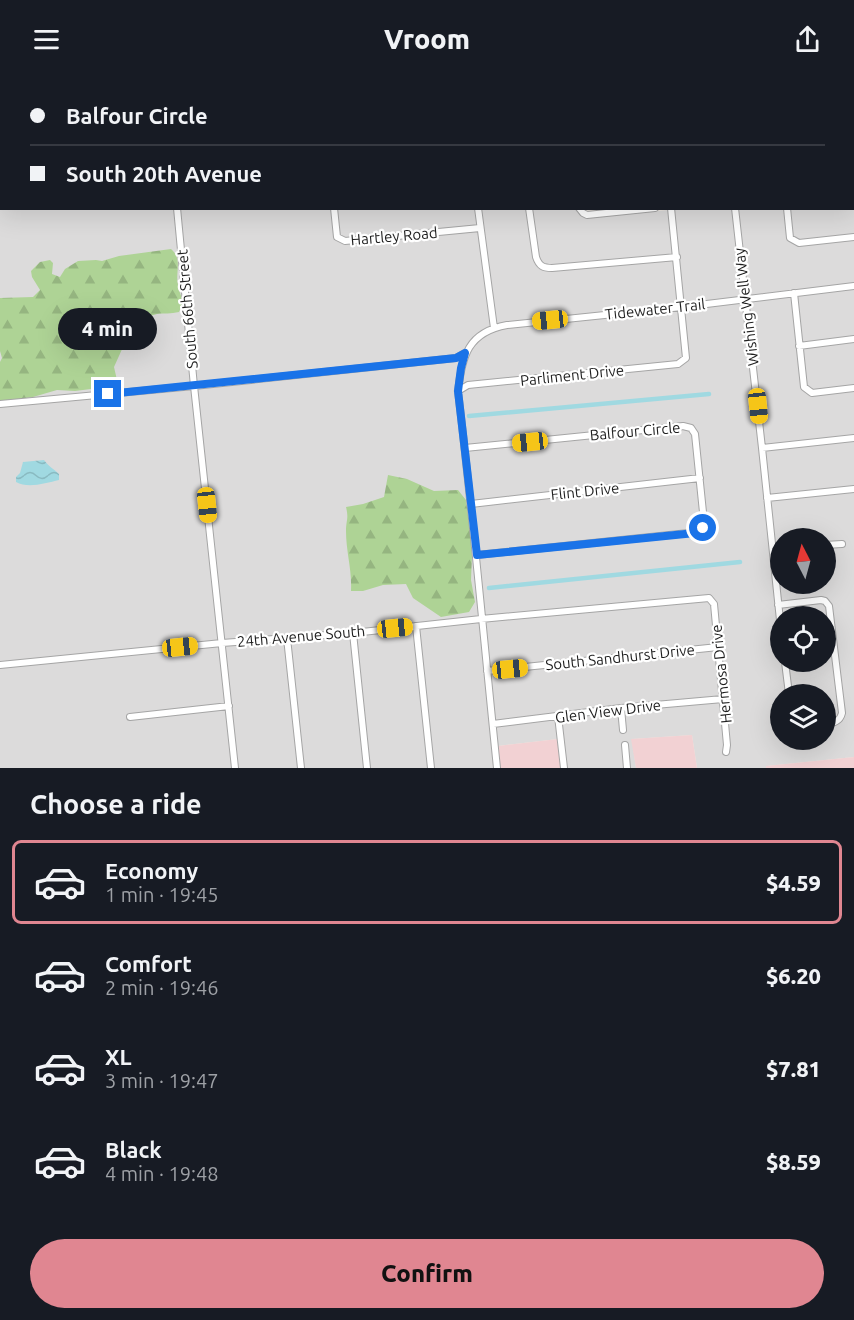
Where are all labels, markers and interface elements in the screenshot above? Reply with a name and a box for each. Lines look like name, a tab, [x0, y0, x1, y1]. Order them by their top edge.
icon: menu	[30, 23, 63, 56]
icon: share	[791, 23, 824, 56]
text: Vroom	[384, 24, 470, 54]
text: Balfour Circle	[66, 103, 208, 128]
text: South 20th Avenue	[66, 161, 262, 186]
street label: Hartley Road	[350, 224, 438, 248]
street label: Wishing Well Way	[730, 247, 762, 367]
street label: South 66th Street	[173, 248, 201, 369]
street label: Tidewater Trail	[604, 295, 706, 323]
callout: 4 min	[58, 307, 158, 349]
car	[531, 309, 569, 331]
text: 4 min	[82, 317, 133, 340]
street label: Parliment Drive	[519, 361, 625, 389]
route end	[94, 380, 121, 407]
car	[747, 387, 769, 425]
street label: Balfour Circle	[589, 419, 681, 443]
car	[511, 431, 549, 453]
street label: Flint Drive	[550, 479, 620, 503]
car	[196, 486, 218, 524]
route start	[689, 514, 716, 541]
north arrow	[770, 528, 836, 594]
map controls	[770, 528, 836, 750]
button: locate	[770, 606, 836, 672]
car	[376, 617, 414, 639]
street label: 24th Avenue South	[236, 622, 366, 650]
street label: Hermosa Drive	[707, 624, 735, 724]
car	[161, 636, 199, 658]
street label: South Sandhurst Drive	[544, 641, 696, 673]
car	[491, 658, 529, 680]
button: layers	[770, 684, 836, 750]
street label: Glen View Drive	[554, 696, 662, 726]
text: Choose a ride	[30, 789, 202, 819]
icon: car	[33, 855, 87, 909]
text: Economy	[105, 858, 198, 883]
text: $4.59	[766, 870, 821, 895]
text: 1 min · 19:45	[105, 883, 219, 906]
icon: car	[33, 948, 87, 1002]
text: Comfort	[105, 951, 192, 976]
text: $6.20	[766, 963, 821, 988]
text: 2 min · 19:46	[105, 976, 219, 999]
icon: car	[33, 1041, 87, 1095]
text: XL	[105, 1044, 132, 1069]
text: $7.81	[766, 1056, 821, 1081]
text: 3 min · 19:47	[105, 1069, 219, 1092]
icon: car	[33, 1134, 87, 1188]
text: Black	[105, 1137, 162, 1162]
text: $8.59	[766, 1149, 821, 1174]
text: 4 min · 19:48	[105, 1162, 219, 1185]
button: Confirm	[30, 1239, 824, 1308]

